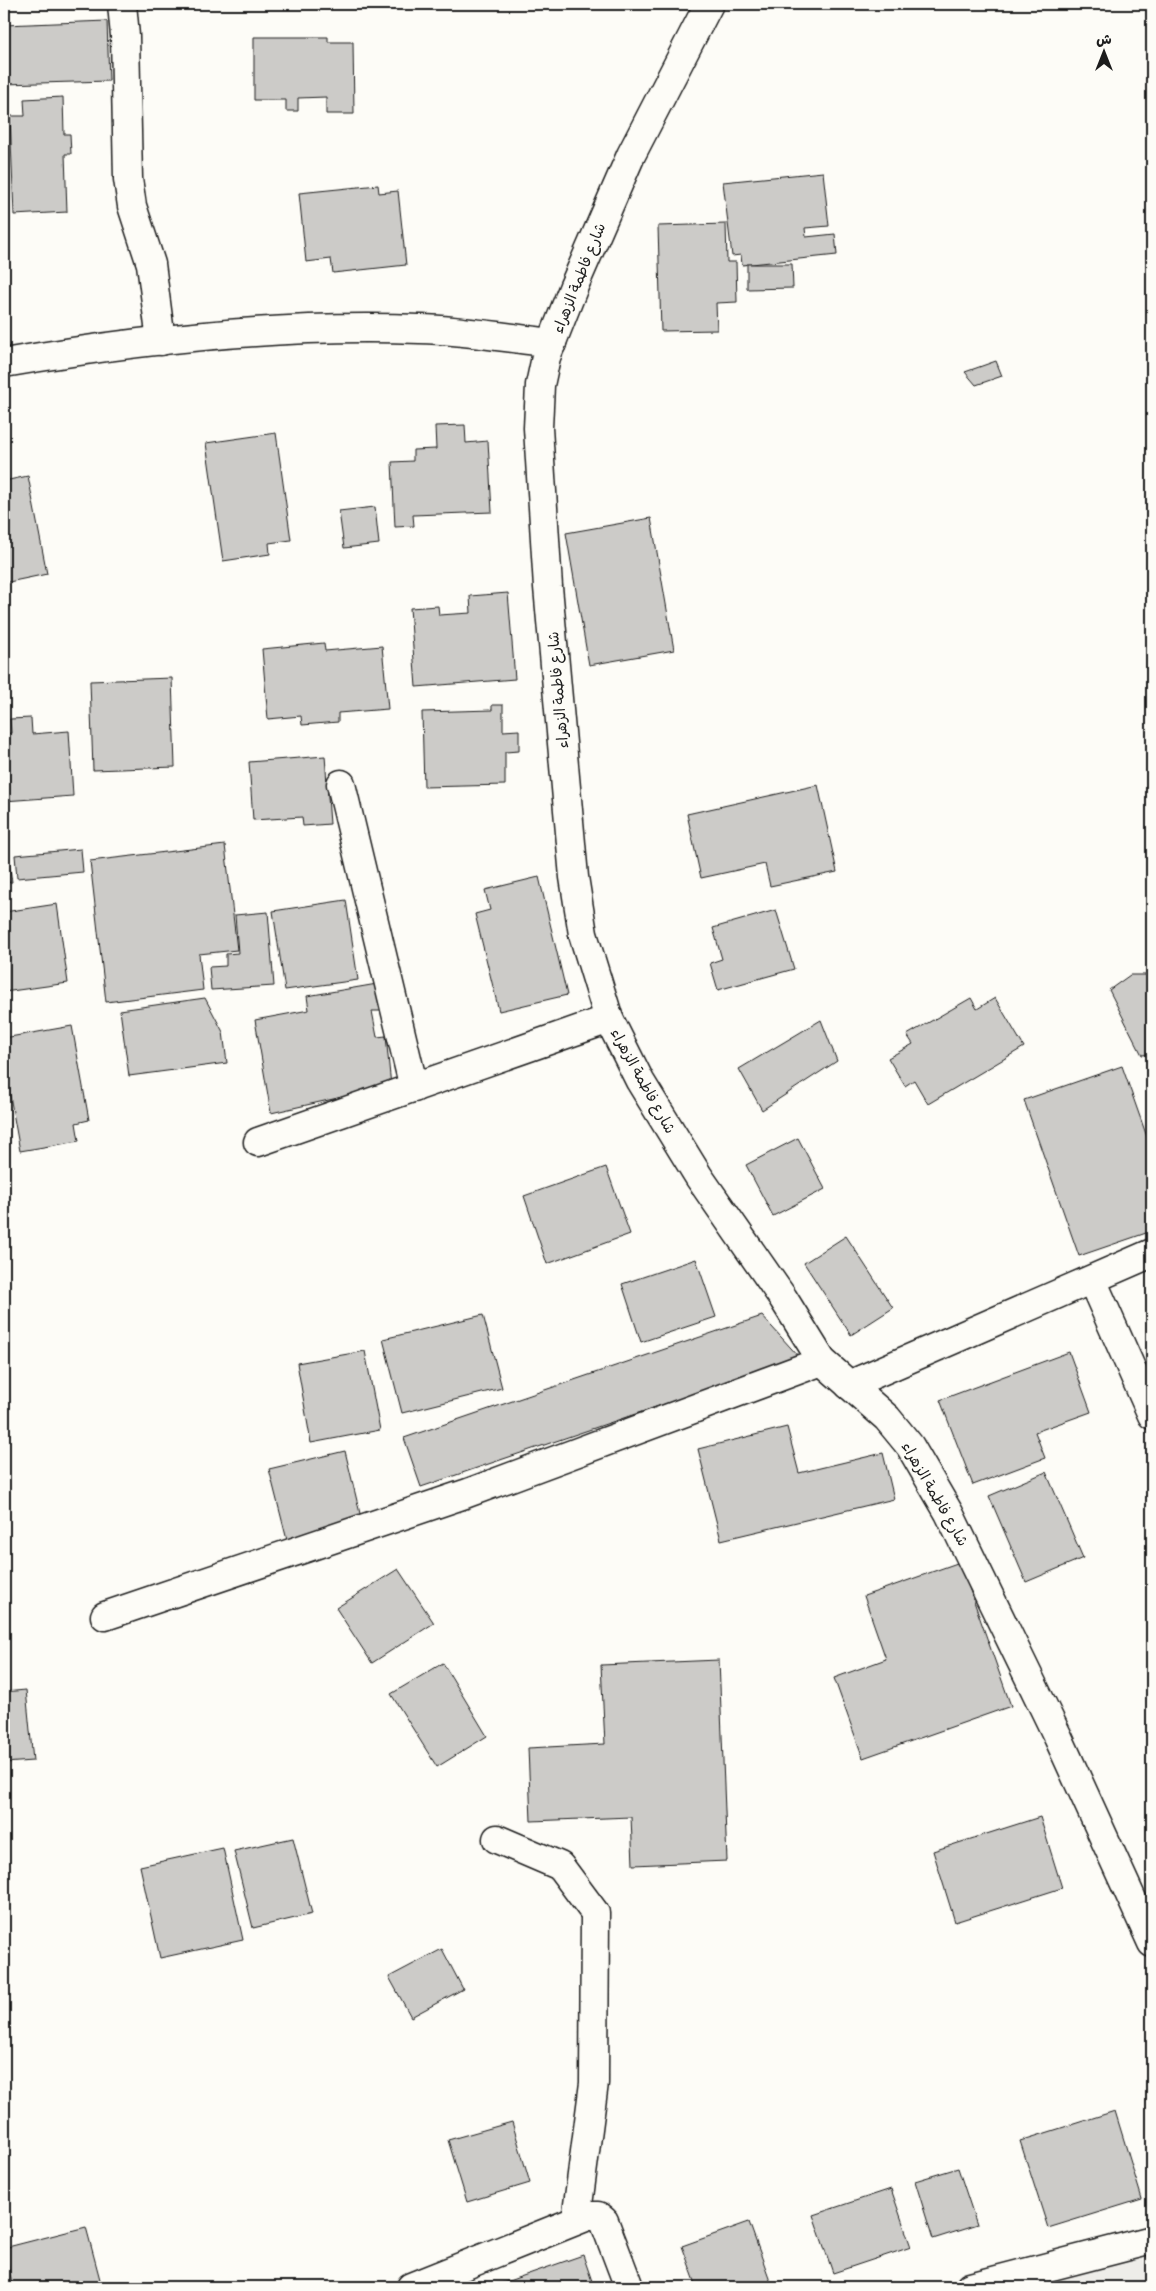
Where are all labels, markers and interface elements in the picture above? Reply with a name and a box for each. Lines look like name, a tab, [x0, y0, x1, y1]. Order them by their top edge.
north arrow	[1078, 28, 1128, 78]
text: ش	[1096, 31, 1112, 51]
street label: شارع فاطمة الزهراء	[549, 220, 613, 337]
street label: شارع فاطمة الزهراء	[544, 630, 576, 749]
street label: شارع فاطمة الزهراء	[603, 1025, 679, 1139]
street label: شارع فاطمة الزهراء	[894, 1439, 972, 1551]

